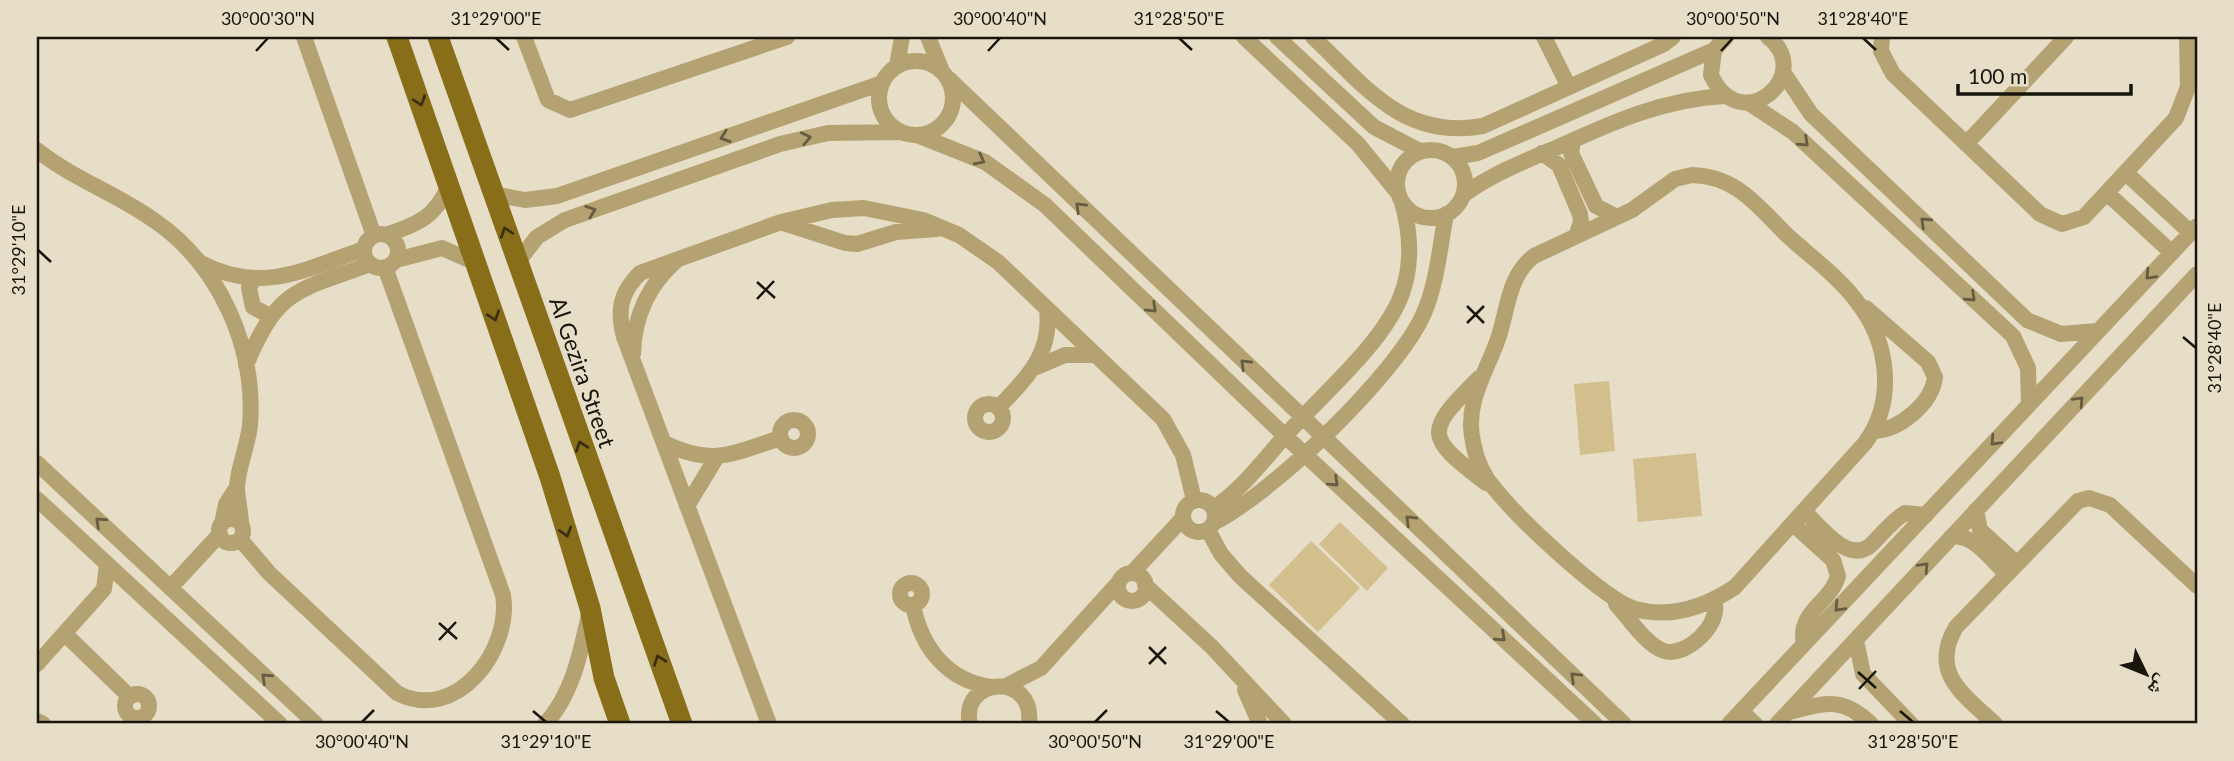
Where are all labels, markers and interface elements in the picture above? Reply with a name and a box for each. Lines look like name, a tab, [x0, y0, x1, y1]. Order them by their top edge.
text: 30°00'30"N	[221, 7, 315, 29]
text: 31°29'00"E	[451, 7, 541, 29]
text: 30°00'40"N	[953, 7, 1047, 29]
text: 31°28'50"E	[1134, 7, 1224, 29]
text: 30°00'50"N	[1686, 7, 1780, 29]
text: 31°28'40"E	[1818, 7, 1908, 29]
scale bar	[1958, 52, 2131, 96]
text: 100 m	[1968, 63, 2027, 88]
one-way arrow	[412, 95, 426, 107]
one-way arrow	[719, 129, 731, 143]
one-way arrow	[800, 131, 812, 146]
one-way arrow	[1796, 134, 1809, 147]
one-way arrow	[973, 152, 985, 166]
one-way arrow	[1075, 203, 1088, 216]
text: 31°29'10"E	[7, 205, 29, 295]
one-way arrow	[584, 205, 596, 219]
one-way arrow	[1920, 218, 1933, 231]
one-way arrow	[500, 226, 514, 238]
one-way arrow	[2146, 267, 2159, 280]
one-way arrow	[1963, 289, 1976, 301]
street label: Al Gezira Street	[544, 293, 622, 452]
one-way arrow	[1144, 300, 1157, 313]
text: 31°28'40"E	[2203, 303, 2225, 393]
one-way arrow	[486, 310, 500, 322]
one-way arrow	[1240, 360, 1253, 372]
one-way arrow	[2071, 396, 2083, 409]
one-way arrow	[1990, 433, 2003, 446]
one-way arrow	[575, 441, 589, 453]
one-way arrow	[1326, 474, 1339, 486]
one-way arrow	[1405, 516, 1418, 529]
one-way arrow	[95, 518, 108, 531]
one-way arrow	[558, 526, 573, 538]
one-way arrow	[1915, 562, 1928, 575]
one-way arrow	[1835, 599, 1847, 612]
one-way arrow	[1493, 628, 1506, 641]
north arrow	[2112, 638, 2182, 708]
one-way arrow	[653, 655, 667, 667]
text: ش	[2143, 670, 2174, 701]
one-way arrow	[261, 673, 274, 686]
one-way arrow	[1570, 673, 1583, 686]
text: 30°00'40"N	[315, 730, 409, 752]
text: 31°29'10"E	[501, 730, 591, 752]
text: 30°00'50"N	[1048, 730, 1142, 752]
text: 31°29'00"E	[1184, 730, 1274, 752]
text: 31°28'50"E	[1868, 730, 1958, 752]

